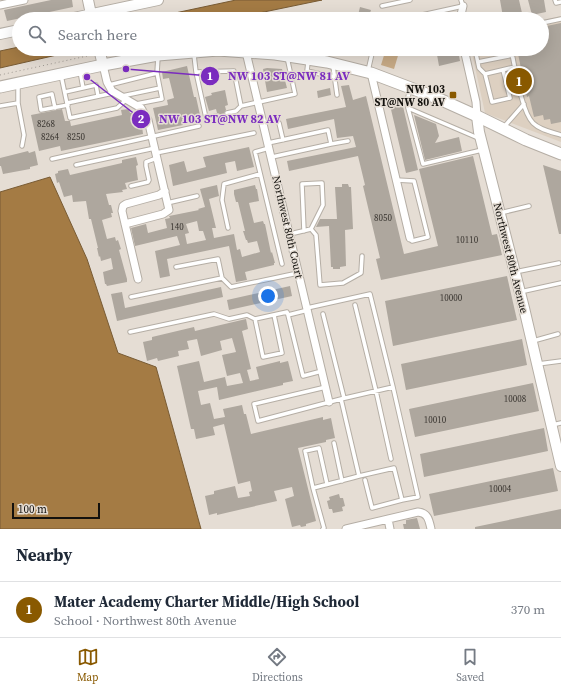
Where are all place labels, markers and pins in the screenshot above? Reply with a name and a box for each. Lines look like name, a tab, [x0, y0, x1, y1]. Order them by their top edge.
callout: NW 103 ST@NW 81 AV	[200, 64, 359, 88]
pin: 1	[506, 66, 532, 96]
place label: NW 103 ST@NW 80 AV	[374, 82, 446, 110]
marker: NW 103 ST@NW 80 AV	[448, 90, 458, 100]
callout: NW 103 ST@NW 82 AV	[131, 107, 289, 131]

